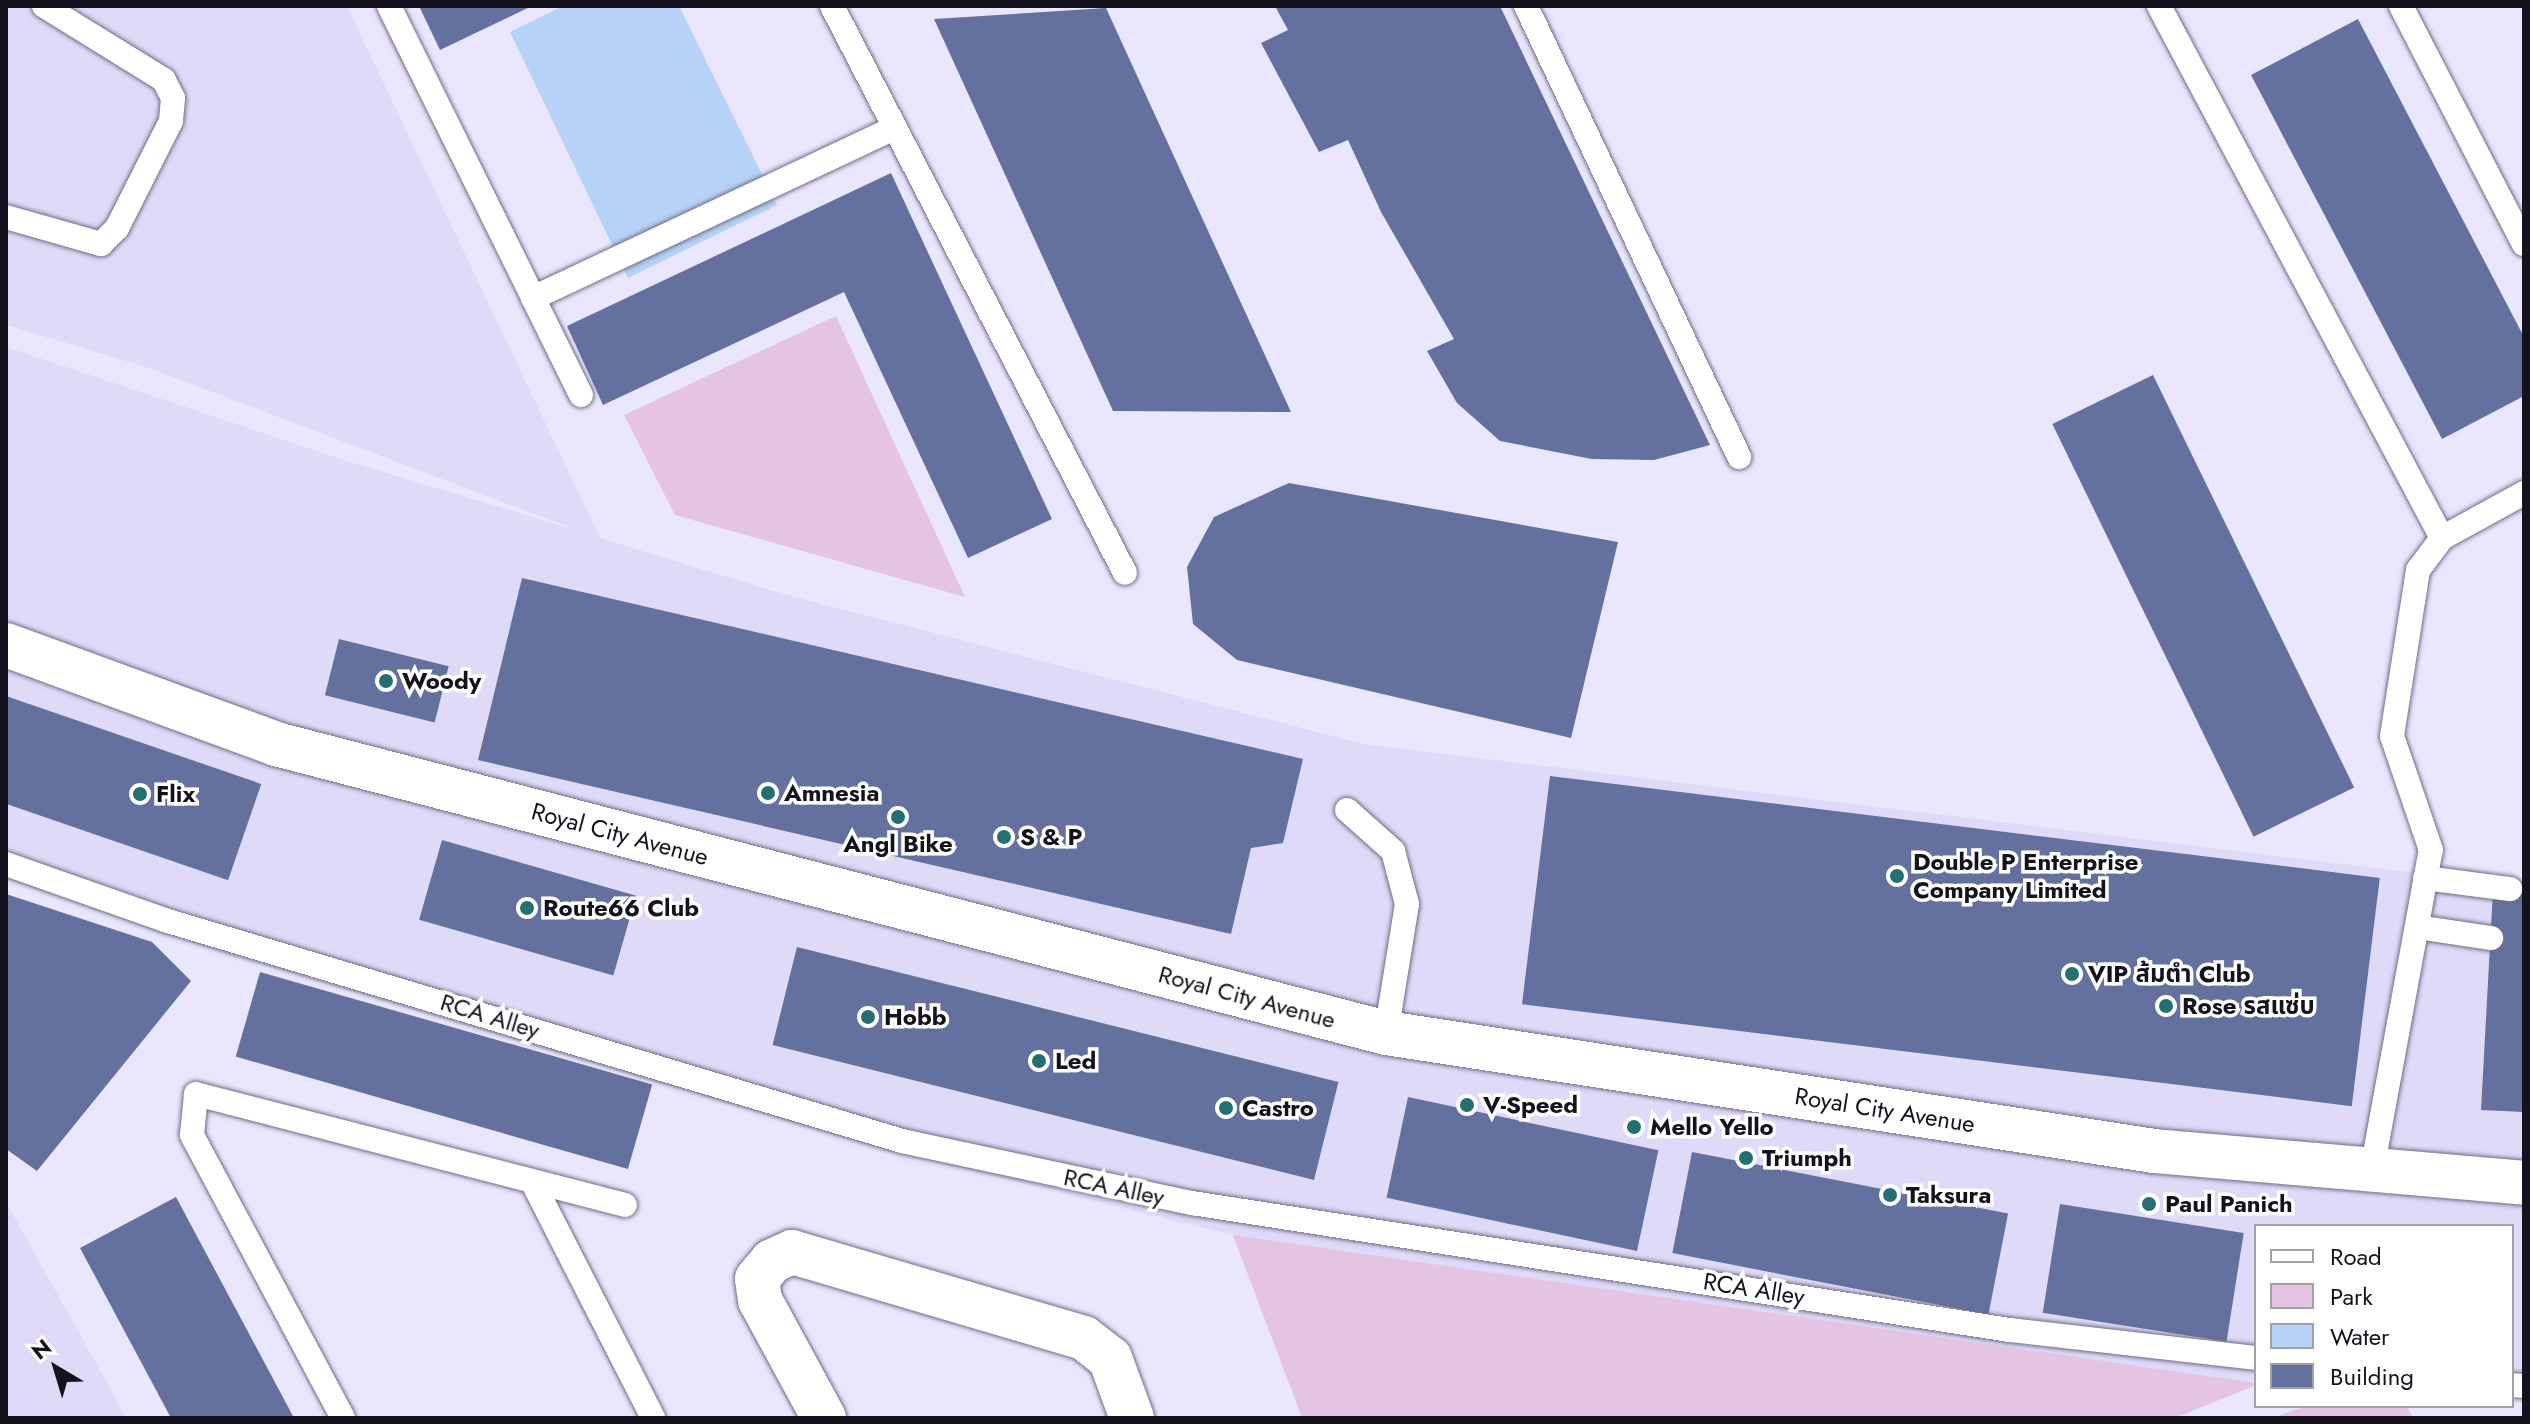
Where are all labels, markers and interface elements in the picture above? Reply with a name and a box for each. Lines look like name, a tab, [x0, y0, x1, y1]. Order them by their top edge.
place label: Woody	[402, 667, 481, 695]
marker: Woody	[377, 672, 395, 690]
place label: Amnesia	[784, 779, 879, 807]
place label: Flix	[156, 780, 195, 808]
marker: Amnesia	[759, 784, 777, 802]
marker: Flix	[131, 785, 149, 803]
street label: Royal City Avenue	[528, 797, 712, 871]
marker: Angl Bike	[889, 808, 907, 826]
place label: S & P	[1020, 823, 1082, 851]
marker: S & P	[995, 828, 1013, 846]
place label: Angl Bike	[843, 830, 953, 858]
place label: Double P Enterprise Company Limited	[1913, 848, 2138, 904]
marker: Double P Enterprise Company Limited	[1888, 867, 1906, 885]
place label: Route66 Club	[543, 894, 699, 922]
marker: Route66 Club	[518, 899, 536, 917]
street label: Royal City Avenue	[1155, 960, 1339, 1034]
place label: VIP ส้มตำ Club	[2088, 960, 2251, 988]
marker: VIP ส้มตำ Club	[2063, 965, 2081, 983]
street label: RCA Alley	[437, 987, 543, 1045]
place label: Rose รสแซ่บ	[2182, 992, 2315, 1020]
marker: Rose รสแซ่บ	[2157, 997, 2175, 1015]
place label: Hobb	[884, 1003, 947, 1031]
marker: Hobb	[859, 1008, 877, 1026]
place label: Led	[1055, 1047, 1096, 1075]
marker: Led	[1030, 1052, 1048, 1070]
street label: Royal City Avenue	[1793, 1082, 1977, 1138]
place label: V-Speed	[1483, 1091, 1578, 1119]
place label: Castro	[1242, 1094, 1314, 1122]
marker: V-Speed	[1458, 1096, 1476, 1114]
marker: Castro	[1217, 1099, 1235, 1117]
place label: Mello Yello	[1650, 1113, 1774, 1141]
marker: Mello Yello	[1625, 1118, 1643, 1136]
place label: Triumph	[1762, 1144, 1852, 1172]
marker: Triumph	[1737, 1149, 1755, 1167]
street label: RCA Alley	[1061, 1162, 1167, 1212]
place label: Taksura	[1906, 1181, 1991, 1209]
marker: Taksura	[1881, 1186, 1899, 1204]
place label: Paul Panich	[2165, 1190, 2293, 1218]
marker: Paul Panich	[2140, 1195, 2158, 1213]
legend	[2254, 1224, 2514, 1408]
text: Road	[2330, 1239, 2382, 1274]
street label: RCA Alley	[1701, 1267, 1807, 1311]
text: Park	[2330, 1279, 2373, 1314]
text: Water	[2330, 1319, 2389, 1354]
north arrow	[16, 1328, 96, 1408]
text: N	[24, 1331, 58, 1367]
text: Building	[2330, 1359, 2414, 1394]

